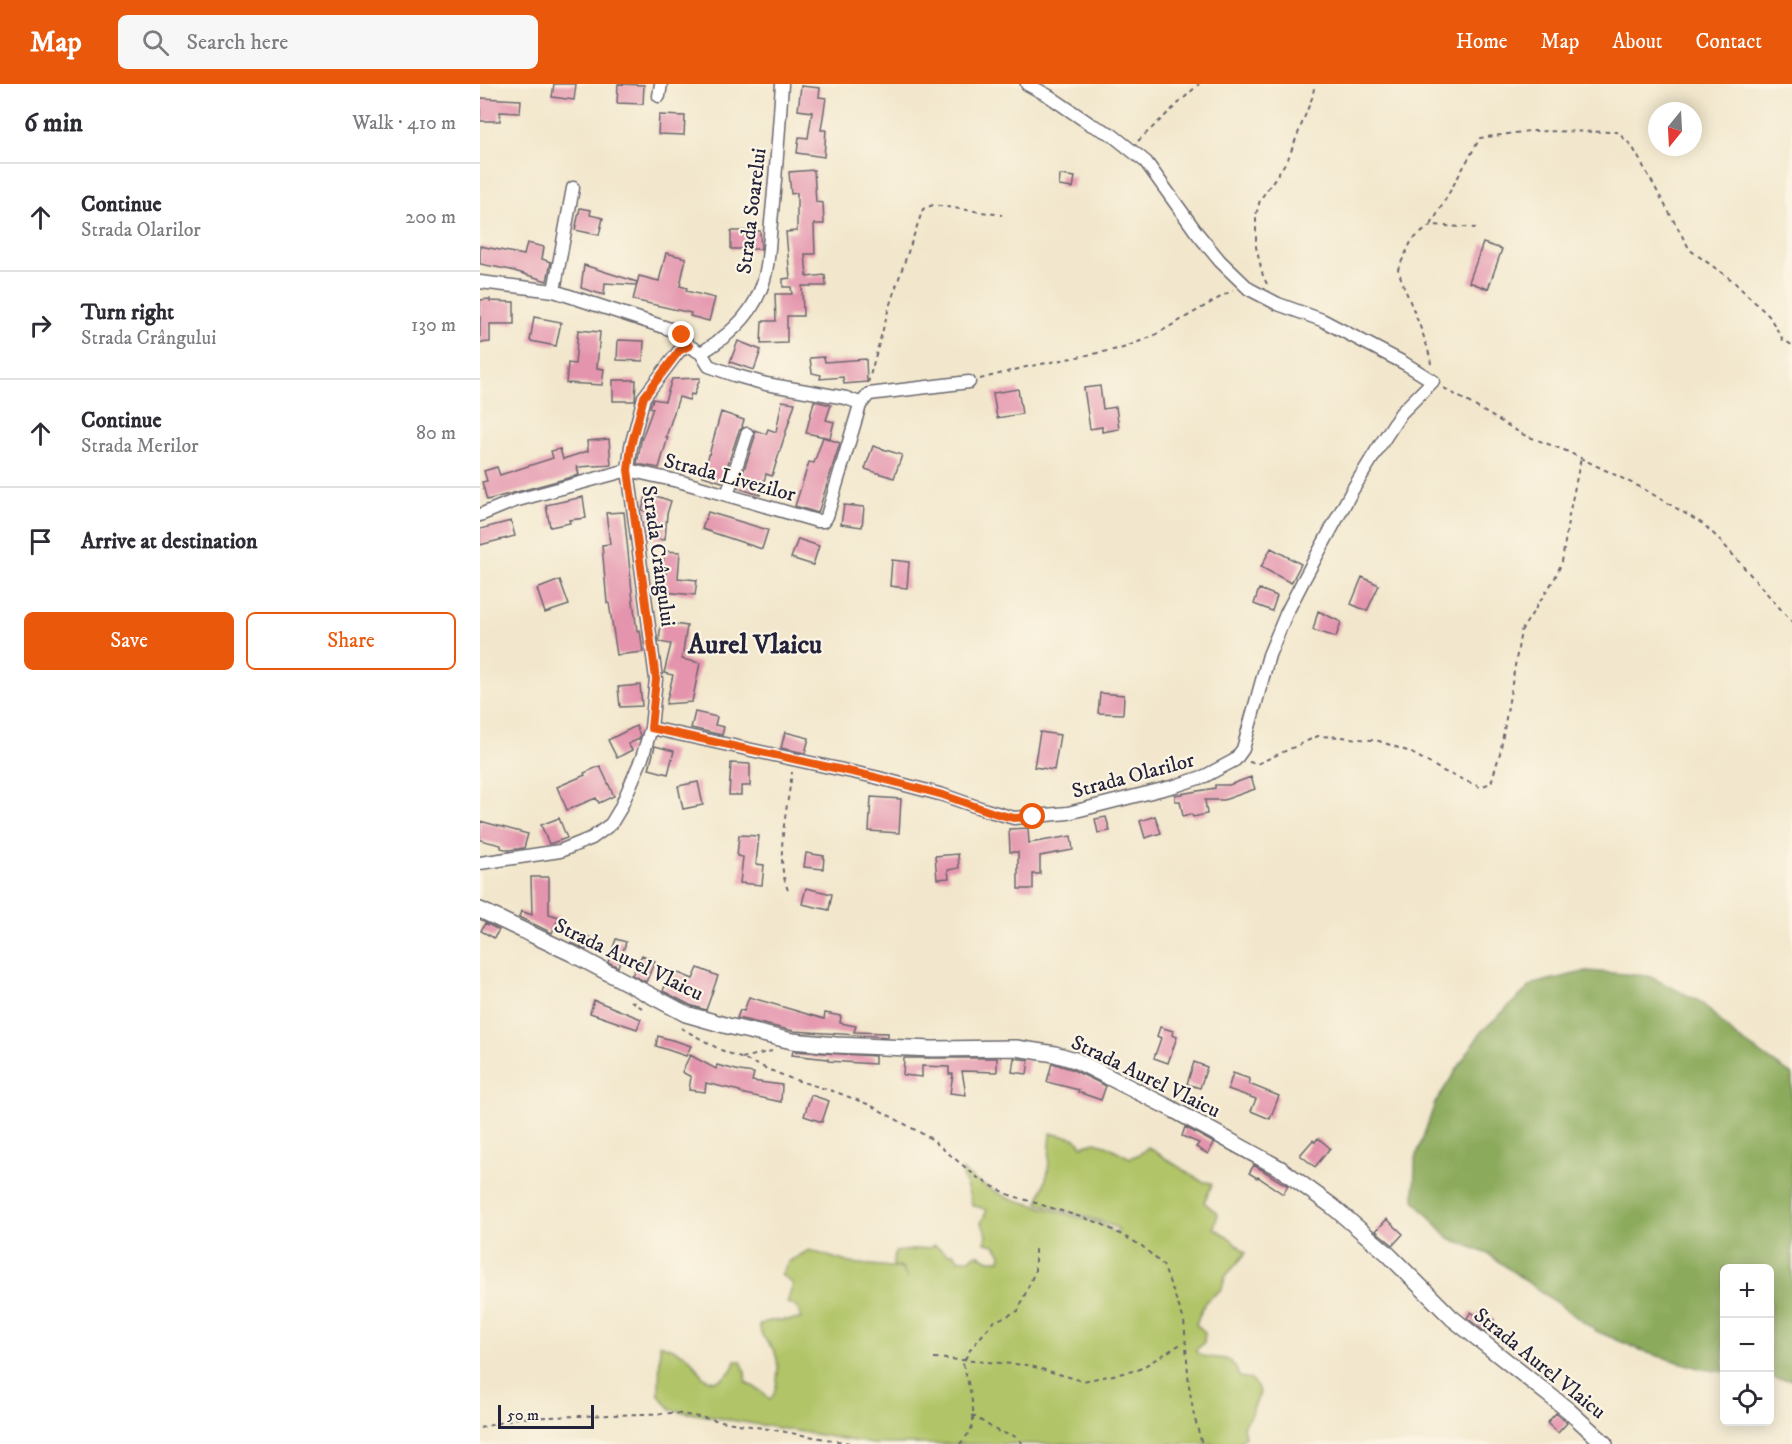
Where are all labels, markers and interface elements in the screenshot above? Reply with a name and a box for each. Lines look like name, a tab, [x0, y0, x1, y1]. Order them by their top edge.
search box	[118, 15, 538, 69]
text: Map	[30, 25, 82, 60]
icon: search	[139, 26, 172, 59]
text: Search here	[187, 29, 288, 56]
text: Home	[1456, 29, 1508, 55]
text: Map	[1541, 29, 1579, 55]
text: About	[1612, 29, 1663, 55]
text: Contact	[1696, 29, 1762, 55]
north arrow	[1648, 102, 1702, 156]
text: 6 min	[24, 107, 83, 140]
text: Walk · 410 m	[352, 111, 456, 136]
street label: Strada Soarelui	[731, 147, 773, 276]
text: Continue	[81, 191, 162, 218]
icon: ahead	[24, 201, 57, 234]
text: 200 m	[405, 205, 456, 230]
text: Strada Olarilor	[81, 218, 201, 243]
text: Turn right	[81, 299, 174, 326]
icon: right	[24, 309, 57, 342]
text: 130 m	[411, 313, 456, 338]
route end	[668, 321, 694, 347]
text: Strada Crângului	[81, 326, 216, 351]
text: Continue	[81, 407, 162, 434]
icon: ahead	[24, 417, 57, 450]
text: 80 m	[416, 421, 456, 446]
text: Strada Merilor	[81, 434, 199, 459]
street label: Strada Livezilor	[661, 448, 799, 508]
street label: Strada Crângului	[635, 484, 681, 628]
icon: arrive	[24, 525, 57, 558]
text: Arrive at destination	[81, 528, 258, 555]
button: Save	[24, 612, 234, 670]
button: Share	[246, 612, 456, 670]
district label: Aurel Vlaicu	[687, 628, 822, 662]
street label: Strada Olarilor	[1069, 747, 1198, 805]
route start	[1019, 803, 1045, 829]
street label: Strada Aurel Vlaicu	[550, 913, 707, 1007]
street label: Strada Aurel Vlaicu	[1067, 1030, 1224, 1124]
map controls	[1720, 1264, 1774, 1426]
button: +	[1720, 1264, 1774, 1318]
street label: Strada Aurel Vlaicu	[1468, 1302, 1611, 1425]
button: −	[1720, 1318, 1774, 1372]
button: locate	[1720, 1372, 1774, 1426]
scale bar	[498, 1402, 594, 1430]
text: 50 m	[507, 1405, 539, 1425]

